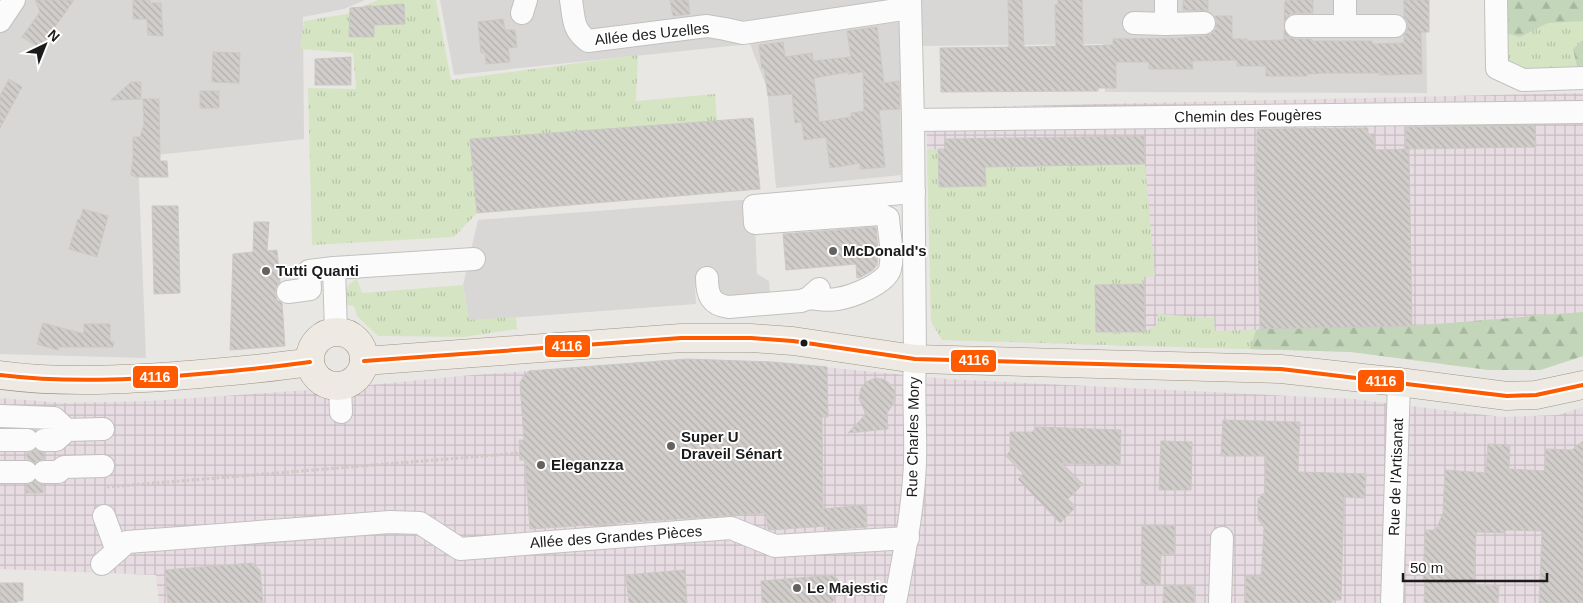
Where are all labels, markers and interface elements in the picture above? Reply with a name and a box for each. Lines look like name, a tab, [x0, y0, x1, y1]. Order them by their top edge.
street label: Allée des Uzelles	[594, 19, 710, 48]
north arrow	[20, 20, 70, 70]
text: N	[45, 26, 63, 45]
street label: Chemin des Fougères	[1174, 106, 1322, 125]
place label: McDonald's	[843, 242, 927, 259]
marker: McDonald's	[827, 245, 839, 257]
place label: Tutti Quanti	[276, 262, 359, 279]
marker: Tutti Quanti	[260, 265, 272, 277]
line badge: 4116	[544, 334, 591, 358]
text: 4116	[552, 338, 582, 354]
unlabelled marker	[799, 338, 809, 348]
line badge: 4116	[950, 349, 997, 373]
text: 4116	[959, 352, 989, 368]
line badge: 4116	[132, 365, 179, 389]
text: 4116	[140, 369, 170, 385]
line badge: 4116	[1357, 369, 1405, 393]
text: 4116	[1366, 373, 1396, 389]
street label: Rue Charles Mory	[903, 376, 922, 498]
street label: Rue de l'Artisanat	[1385, 417, 1406, 536]
place label: Super U Draveil Sénart	[681, 428, 782, 462]
marker: Super U Draveil Sénart	[665, 440, 677, 452]
place label: Eleganzza	[551, 456, 624, 473]
marker: Eleganzza	[535, 459, 547, 471]
street label: Allée des Grandes Pièces	[529, 522, 703, 551]
scale bar	[1403, 550, 1547, 582]
text: 50 m	[1410, 559, 1443, 576]
place label: Le Majestic	[807, 579, 888, 596]
marker: Le Majestic	[791, 582, 803, 594]

